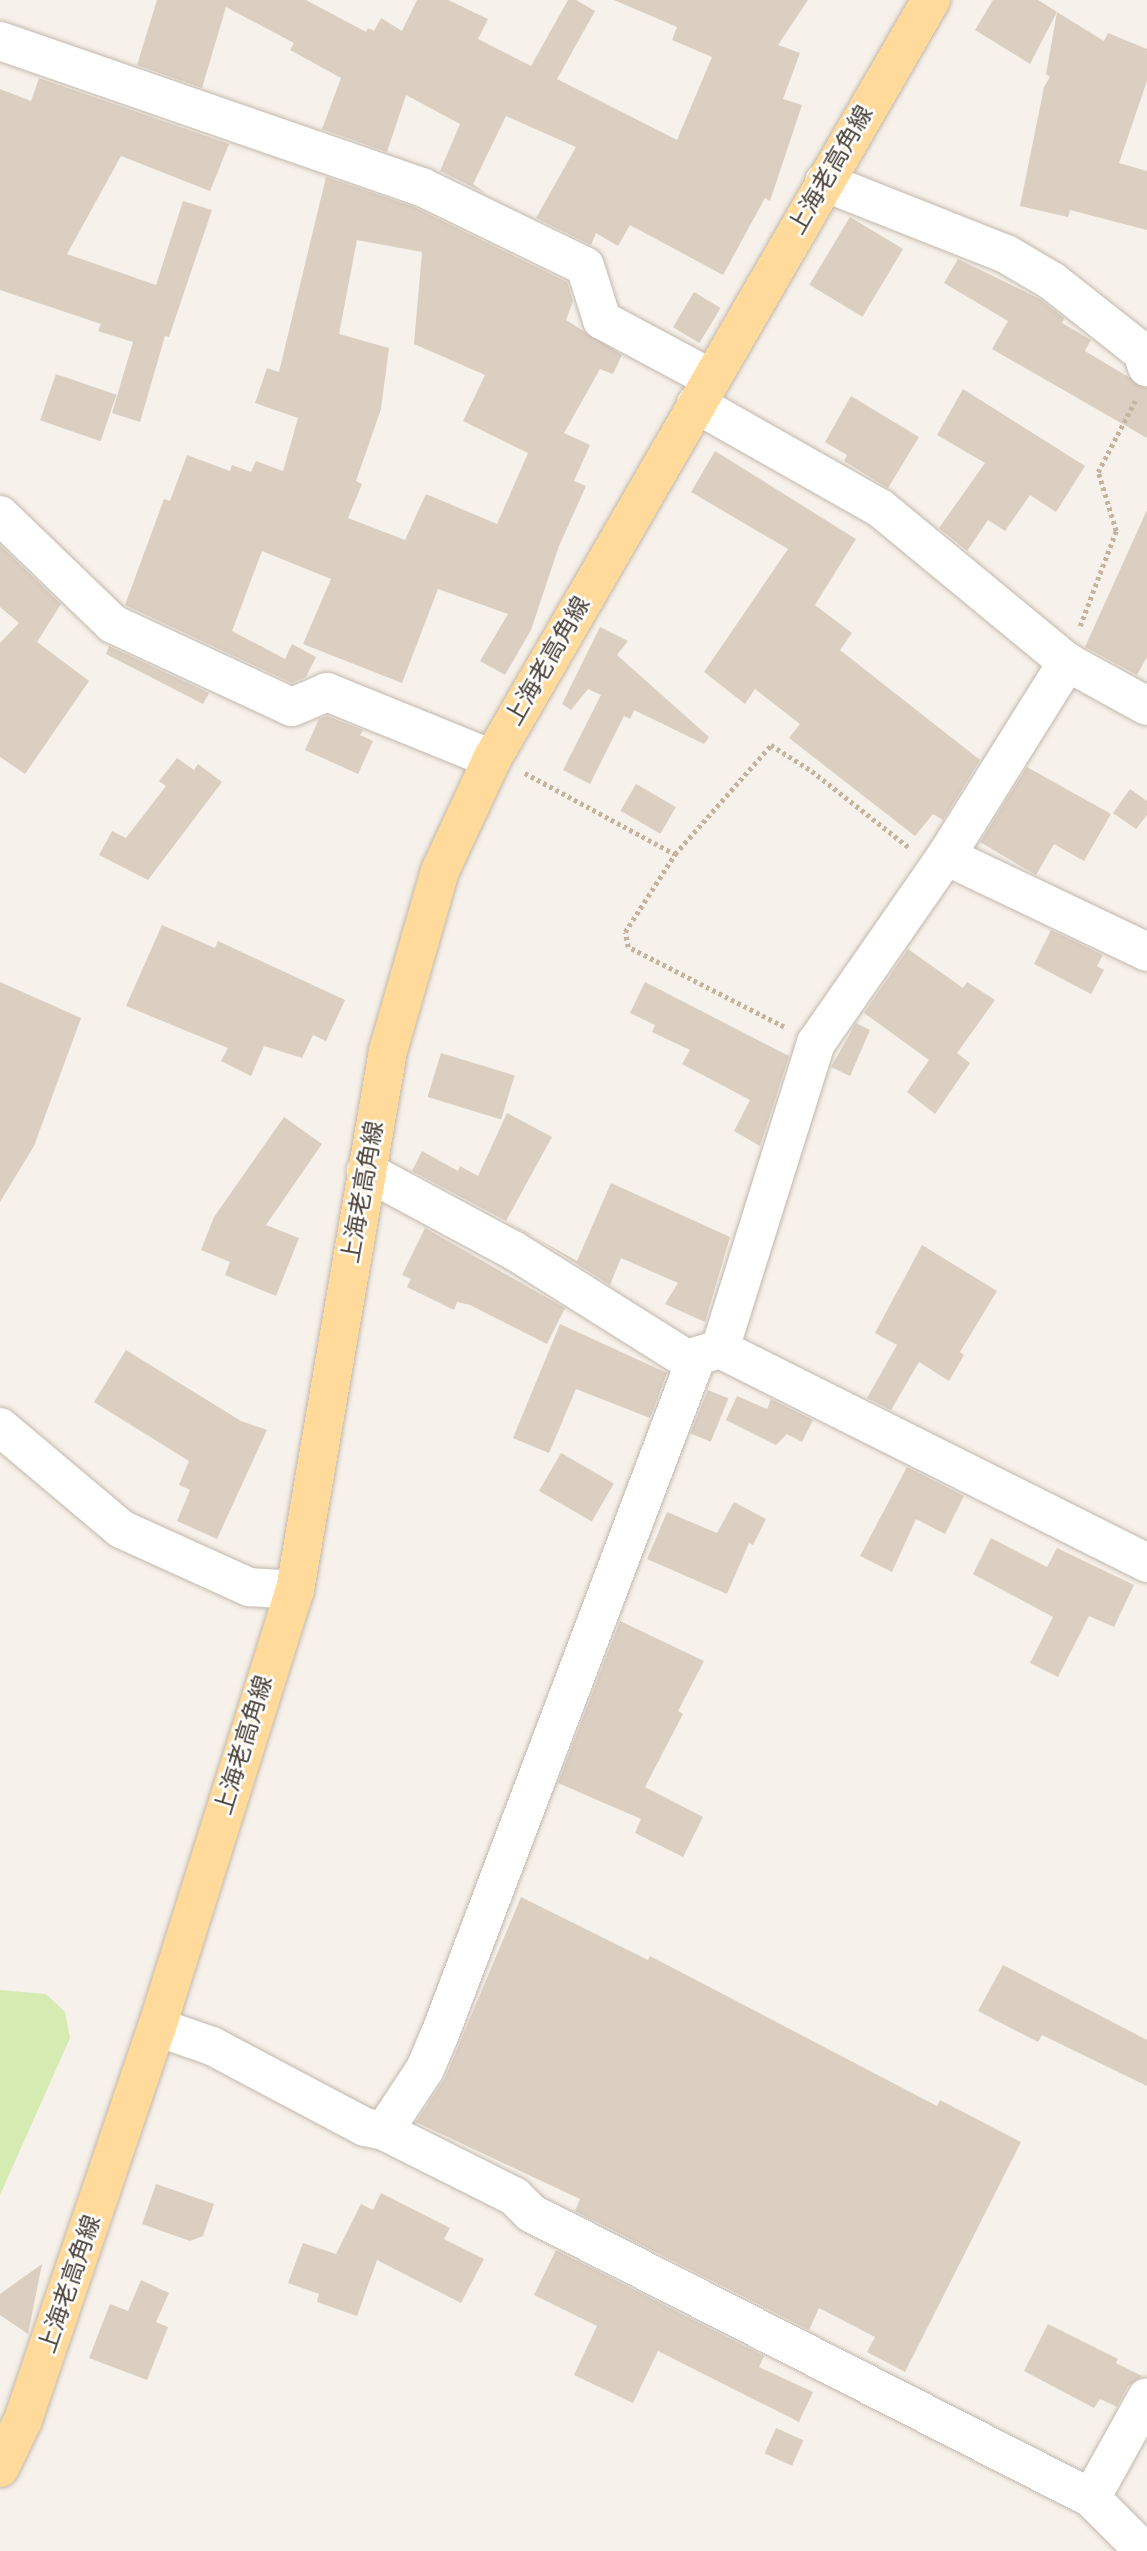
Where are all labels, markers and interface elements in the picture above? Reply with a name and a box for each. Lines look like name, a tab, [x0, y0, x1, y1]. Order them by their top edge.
street label: 上海老高角線	[783, 100, 879, 240]
street label: 上海老高角線	[500, 591, 596, 731]
street label: 上海老高角線	[336, 1119, 390, 1265]
street label: 上海老高角線	[209, 1672, 279, 1818]
street label: 上海老高角線	[33, 2211, 107, 2357]

